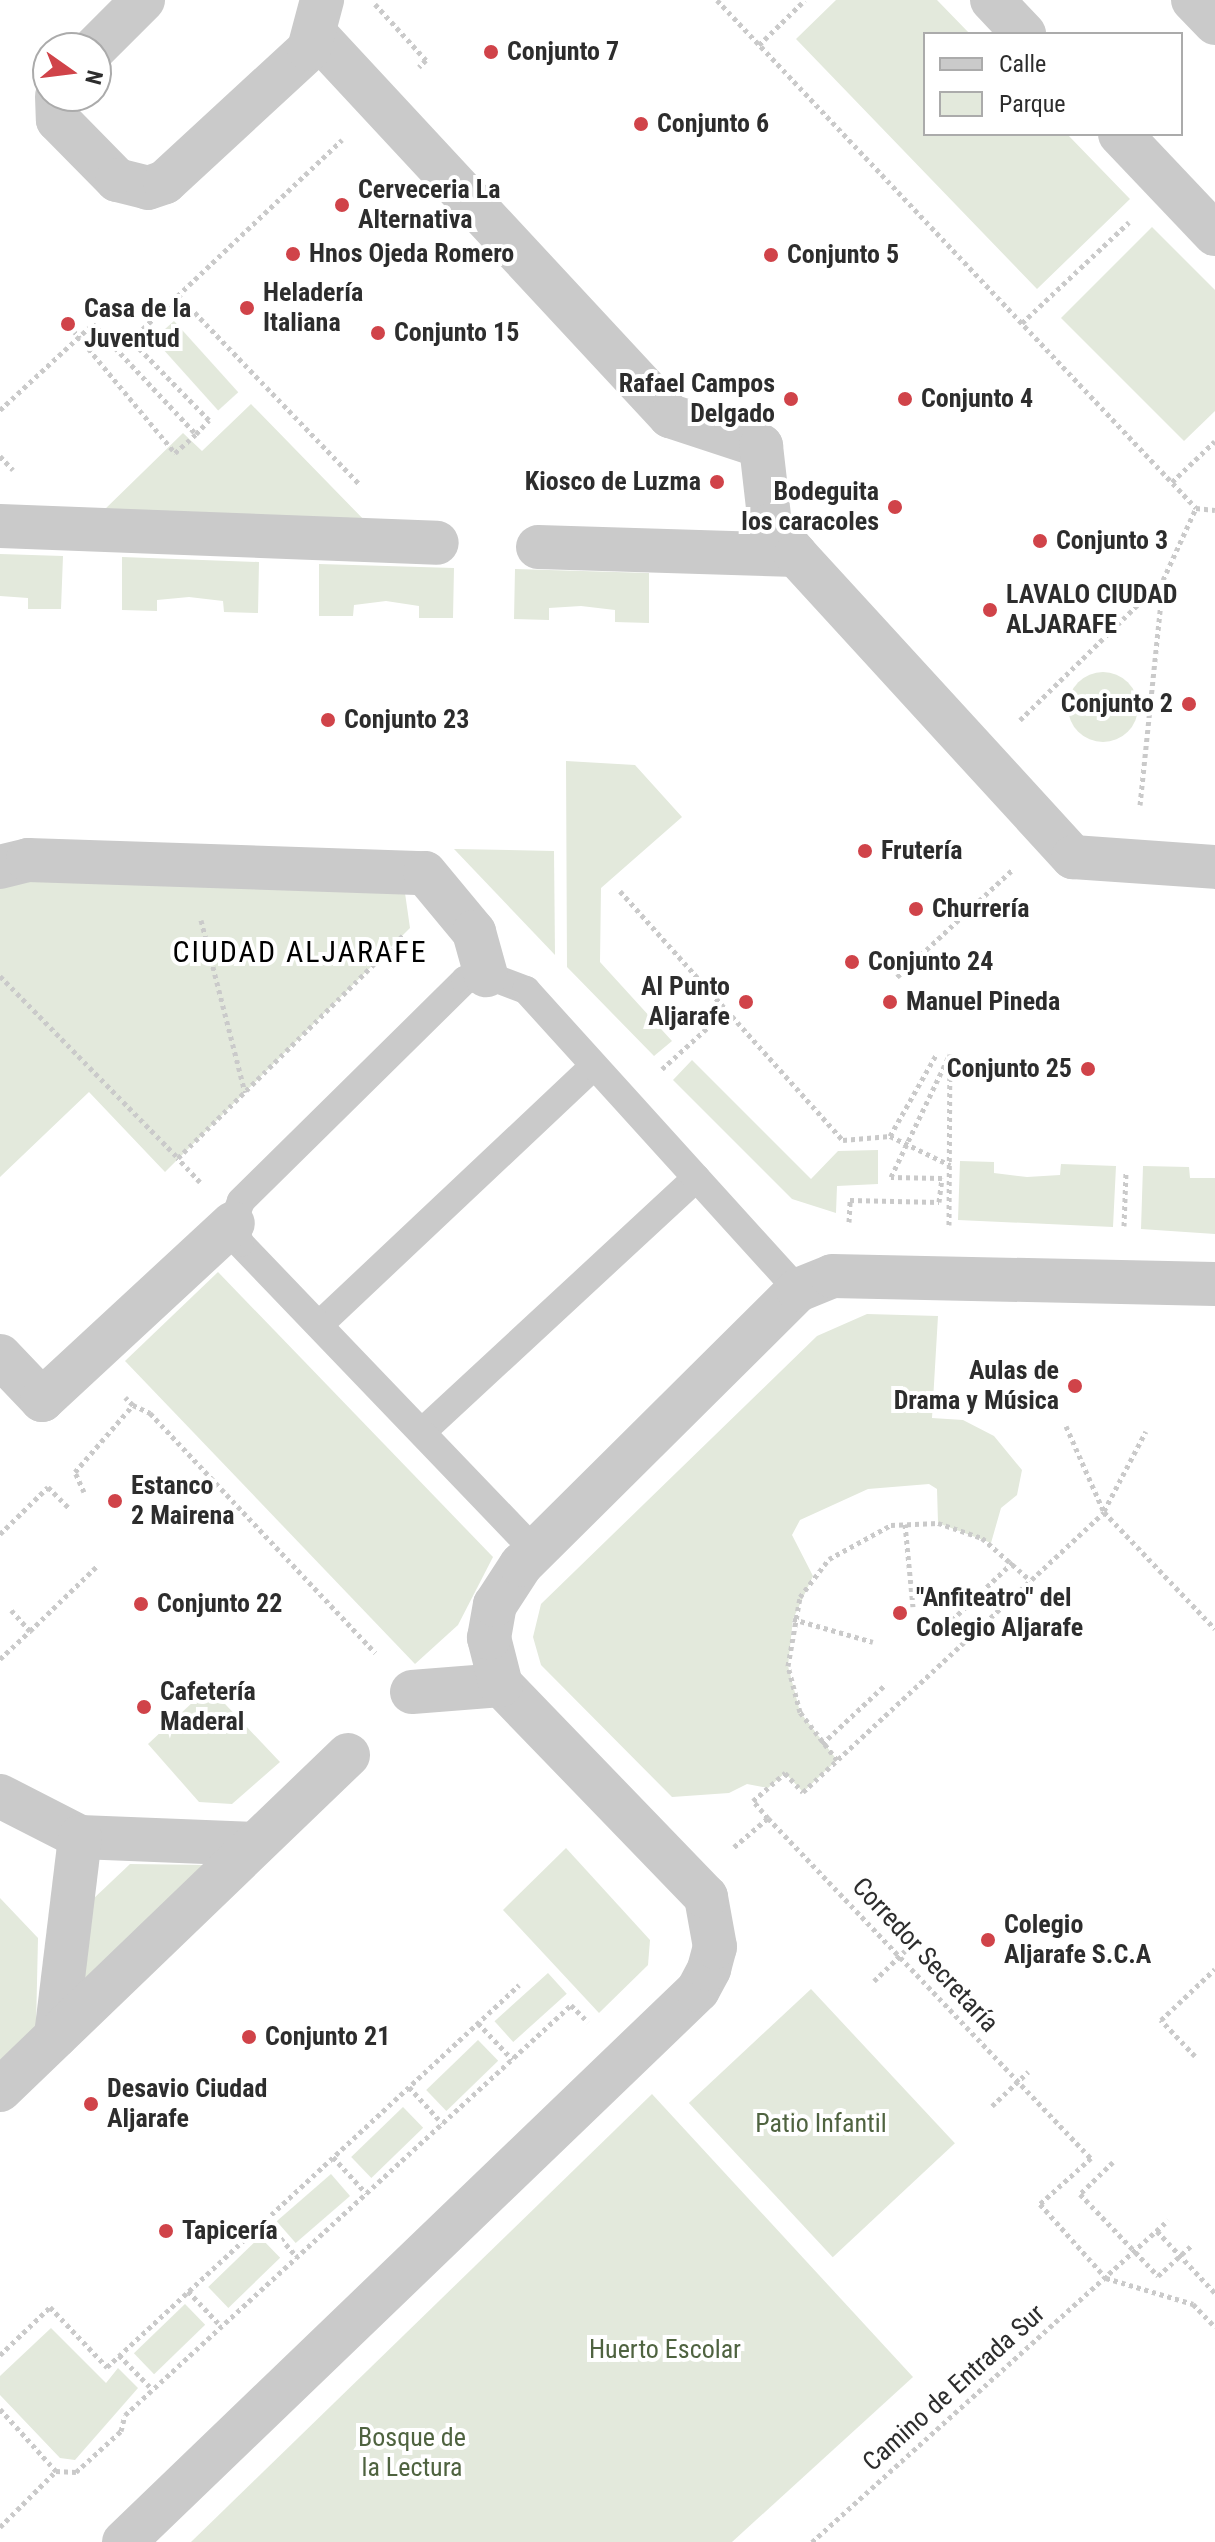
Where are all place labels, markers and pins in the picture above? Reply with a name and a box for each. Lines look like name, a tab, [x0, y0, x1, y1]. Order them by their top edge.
place label: Conjunto 7	[507, 36, 619, 68]
marker: Conjunto 7	[482, 43, 500, 61]
place label: Conjunto 6	[657, 108, 769, 140]
marker: Conjunto 6	[632, 115, 650, 133]
place label: Cerveceria La Alternativa	[358, 174, 501, 236]
marker: Cerveceria La Alternativa	[333, 196, 351, 214]
place label: Hnos Ojeda Romero	[309, 238, 514, 270]
place label: Conjunto 5	[787, 239, 899, 271]
marker: Hnos Ojeda Romero	[284, 245, 302, 263]
marker: Conjunto 5	[762, 246, 780, 264]
place label: Heladería Italiana	[263, 277, 363, 338]
place label: Casa de la Juventud	[84, 293, 191, 354]
marker: Heladería Italiana	[238, 299, 256, 317]
marker: Casa de la Juventud	[59, 315, 77, 333]
place label: Conjunto 15	[394, 317, 519, 349]
marker: Conjunto 15	[369, 324, 387, 342]
place label: Rafael Campos Delgado	[619, 368, 775, 430]
place label: Conjunto 4	[921, 383, 1033, 415]
marker: Rafael Campos Delgado	[782, 390, 800, 408]
marker: Conjunto 4	[896, 390, 914, 408]
place label: Kiosco de Luzma	[525, 466, 701, 498]
marker: Kiosco de Luzma	[708, 473, 726, 491]
place label: Bodeguita los caracoles	[741, 476, 879, 538]
marker: Bodeguita los caracoles	[886, 498, 904, 516]
place label: Conjunto 3	[1056, 525, 1168, 557]
marker: Conjunto 3	[1031, 532, 1049, 550]
place label: LAVALO CIUDAD ALJARAFE	[1006, 579, 1177, 640]
marker: LAVALO CIUDAD ALJARAFE	[981, 601, 999, 619]
place label: Conjunto 2	[1061, 688, 1173, 720]
marker: Conjunto 2	[1180, 695, 1198, 713]
place label: Conjunto 23	[344, 704, 469, 736]
marker: Conjunto 23	[319, 711, 337, 729]
place label: Frutería	[881, 835, 963, 867]
marker: Frutería	[856, 842, 874, 860]
place label: Churrería	[932, 893, 1029, 925]
marker: Churrería	[907, 900, 925, 918]
place label: Conjunto 24	[868, 946, 993, 978]
marker: Conjunto 24	[843, 953, 861, 971]
place label: Al Punto Aljarafe	[641, 971, 730, 1032]
place label: Manuel Pineda	[906, 986, 1060, 1018]
marker: Al Punto Aljarafe	[737, 993, 755, 1011]
marker: Manuel Pineda	[881, 993, 899, 1011]
place label: Conjunto 25	[947, 1053, 1072, 1085]
marker: Conjunto 25	[1079, 1060, 1097, 1078]
place label: Aulas de Drama y Música	[894, 1355, 1059, 1416]
marker: Aulas de Drama y Música	[1066, 1377, 1084, 1395]
place label: Estanco 2 Mairena	[131, 1470, 235, 1532]
marker: Estanco 2 Mairena	[106, 1492, 124, 1510]
place label: "Anfiteatro" del Colegio Aljarafe	[916, 1582, 1083, 1644]
place label: Conjunto 22	[157, 1588, 282, 1620]
marker: Conjunto 22	[132, 1595, 150, 1613]
marker: "Anfiteatro" del Colegio Aljarafe	[891, 1604, 909, 1622]
place label: Cafetería Maderal	[160, 1676, 256, 1738]
marker: Cafetería Maderal	[135, 1698, 153, 1716]
place label: Colegio Aljarafe S.C.A	[1004, 1909, 1151, 1970]
marker: Colegio Aljarafe S.C.A	[979, 1931, 997, 1949]
place label: Conjunto 21	[265, 2021, 390, 2053]
marker: Conjunto 21	[240, 2028, 258, 2046]
place label: Desavio Ciudad Aljarafe	[107, 2073, 267, 2134]
marker: Desavio Ciudad Aljarafe	[82, 2095, 100, 2113]
place label: Tapicería	[182, 2215, 278, 2247]
marker: Tapicería	[157, 2222, 175, 2240]

